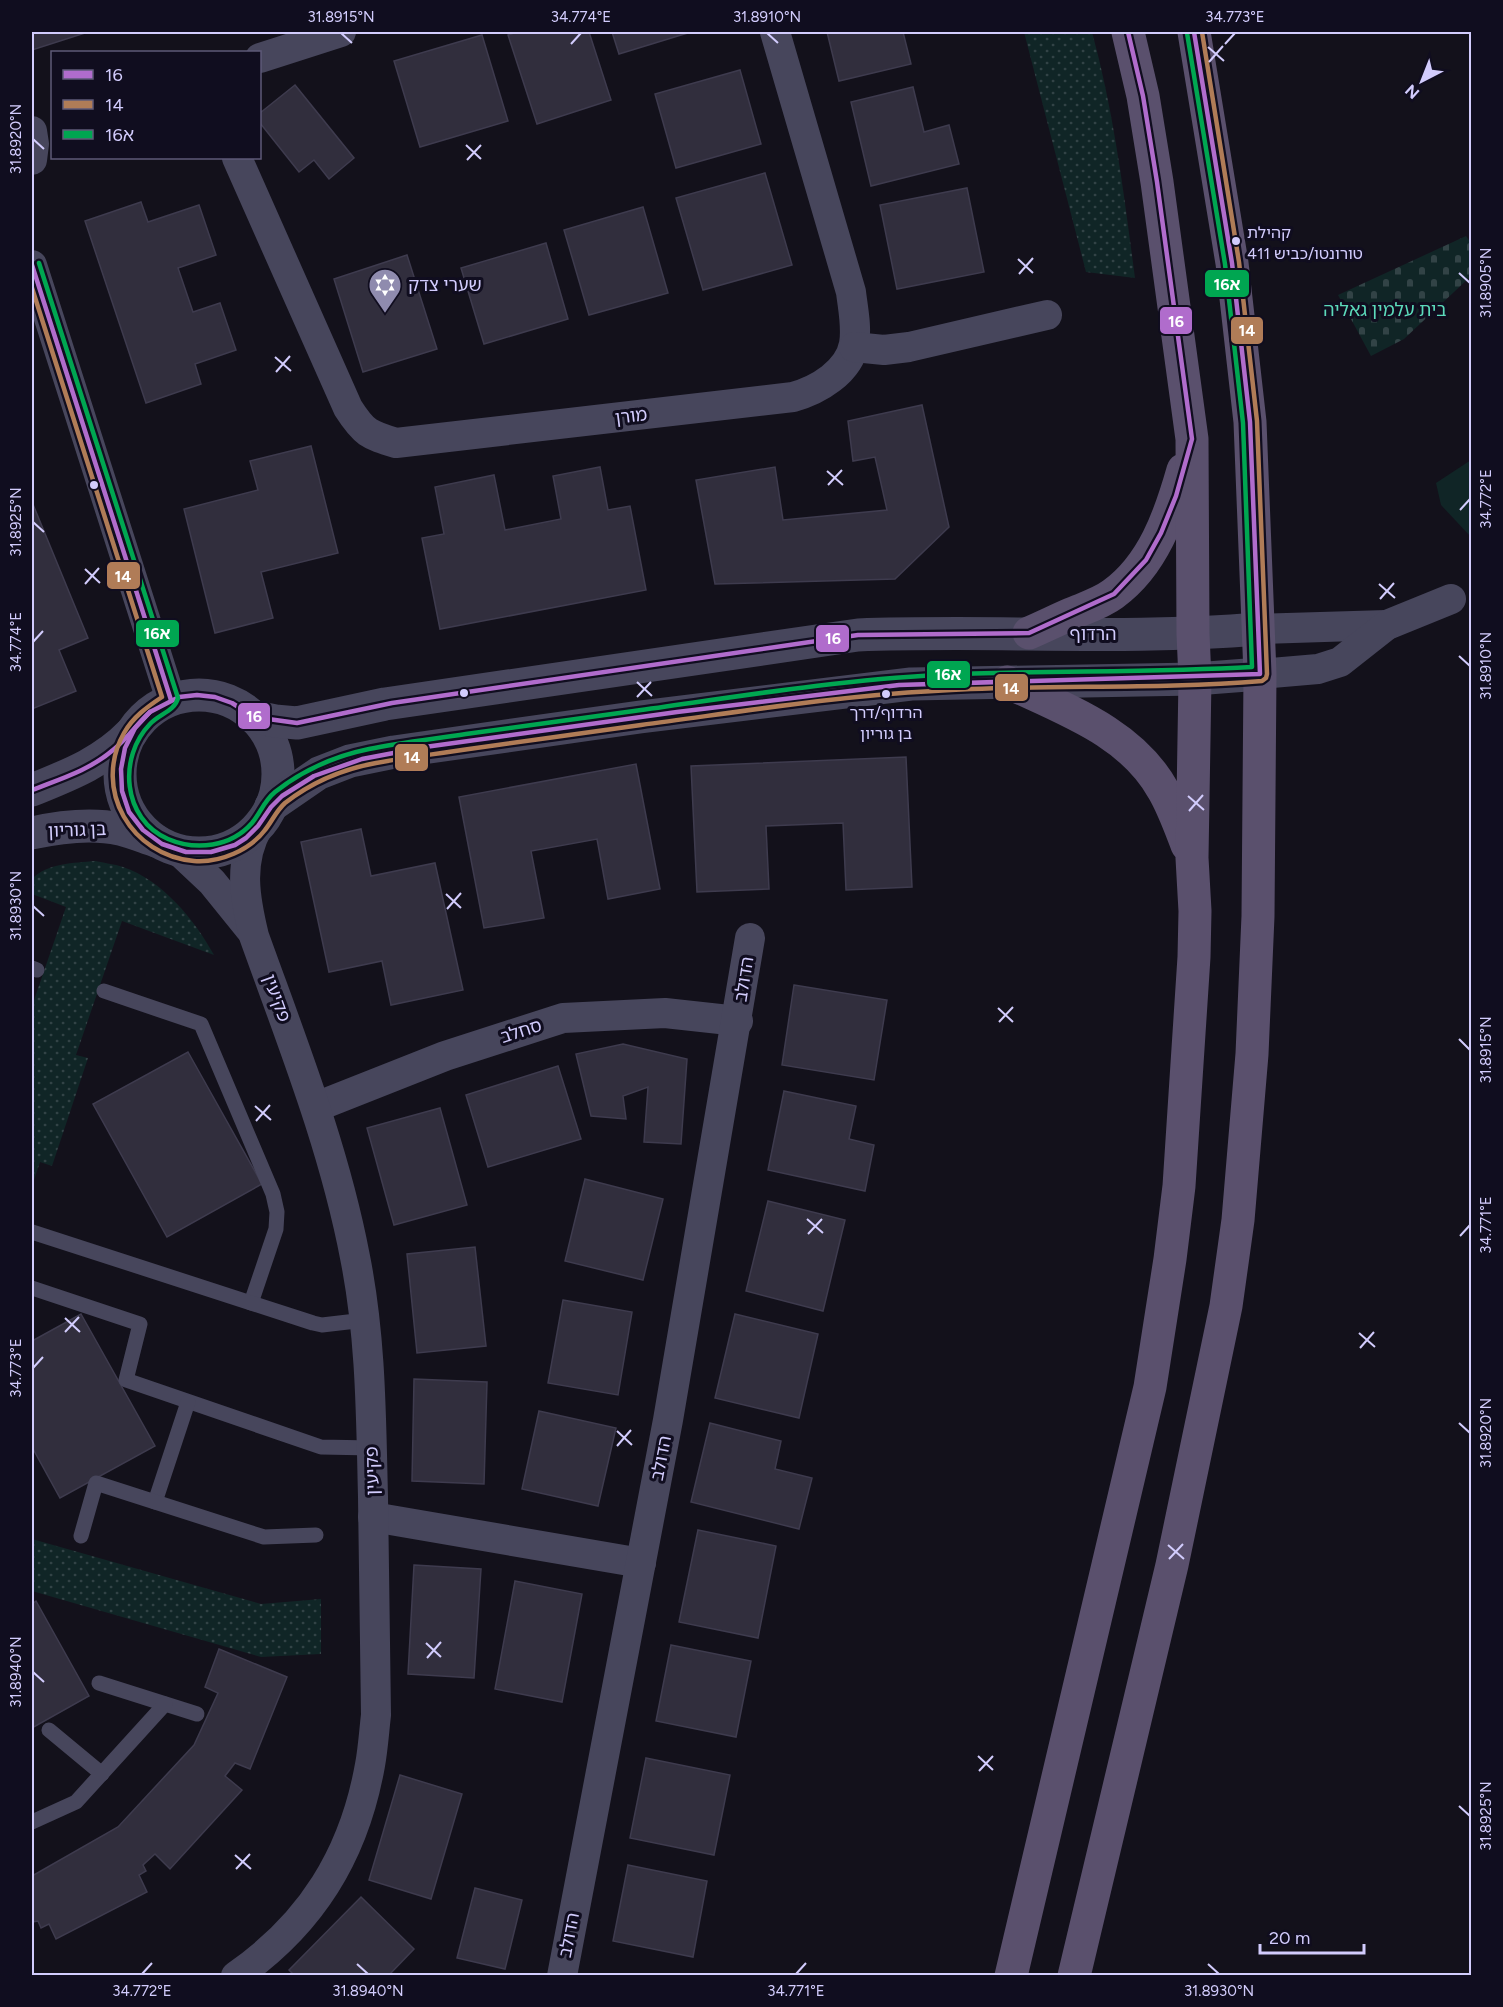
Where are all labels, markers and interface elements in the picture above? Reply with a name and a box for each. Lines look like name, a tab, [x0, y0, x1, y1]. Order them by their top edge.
text: 31.8915°N	[307, 8, 375, 26]
text: 34.774°E	[551, 8, 611, 26]
text: 31.8910°N	[733, 8, 801, 26]
text: 34.773°E	[1205, 8, 1265, 26]
legend	[51, 51, 261, 159]
north arrow	[1392, 51, 1452, 111]
text: 16	[105, 64, 123, 86]
text: N	[1401, 81, 1423, 103]
text: 14	[105, 94, 124, 116]
text: 31.8920°N	[7, 104, 25, 174]
text: 16א	[105, 124, 134, 146]
place label: קהילת טורונטו/כביש 411	[1247, 223, 1363, 263]
marker: קהילת טורונטו/כביש 411	[1230, 235, 1242, 247]
text: 31.8905°N	[1477, 248, 1495, 318]
synagogue icon: שערי צדק	[367, 267, 403, 314]
line badge: 16א	[1204, 269, 1250, 298]
place label: שערי צדק	[408, 274, 482, 296]
text: 16א	[1214, 275, 1241, 294]
park label: בית עלמין גאליה	[1323, 299, 1447, 321]
line badge: 16	[1159, 306, 1193, 335]
text: 16	[1168, 312, 1184, 331]
line badge: 14	[1230, 316, 1264, 345]
text: 14	[1239, 321, 1255, 340]
street label: מורן	[614, 403, 649, 429]
text: 34.772°E	[1477, 469, 1495, 529]
unlabelled marker	[88, 479, 100, 491]
text: 31.8925°N	[7, 487, 25, 557]
line badge: 14	[106, 561, 141, 590]
text: 14	[115, 567, 131, 586]
text: 34.774°E	[7, 612, 25, 672]
line badge: 16א	[135, 619, 180, 648]
street label: הרדוף	[1069, 623, 1117, 645]
text: 16א	[144, 624, 171, 643]
line badge: 16	[815, 624, 850, 653]
text: 16	[825, 629, 841, 648]
text: 31.8910°N	[1477, 632, 1495, 700]
line badge: 16א	[926, 660, 971, 689]
text: 16א	[935, 665, 962, 684]
line badge: 14	[994, 673, 1029, 702]
text: 14	[1003, 679, 1019, 698]
unlabelled marker	[458, 687, 470, 699]
marker: הרדוף/דרך בן גוריון	[880, 688, 892, 700]
line badge: 16	[237, 702, 271, 730]
place label: הרדוף/דרך בן גוריון	[850, 703, 922, 743]
text: 16	[246, 707, 262, 726]
line badge: 14	[394, 743, 429, 772]
text: 14	[404, 748, 420, 767]
street label: בן גוריון	[47, 818, 107, 842]
text: 31.8930°N	[7, 871, 25, 941]
street label: הדולב	[730, 955, 758, 1003]
street label: פקיעין	[258, 971, 296, 1025]
street label: סחלב	[497, 1014, 545, 1048]
text: 31.8915°N	[1477, 1016, 1495, 1084]
text: 34.771°E	[1477, 1196, 1495, 1254]
text: 34.773°E	[7, 1338, 25, 1398]
text: 31.8920°N	[1477, 1398, 1495, 1468]
street label: הדולב	[646, 1434, 676, 1482]
street label: פקיעין	[361, 1446, 383, 1496]
text: 31.8940°N	[7, 1636, 25, 1708]
text: 31.8925°N	[1477, 1781, 1495, 1851]
street label: הדולב	[554, 1911, 584, 1959]
scale bar	[1260, 1917, 1364, 1955]
text: 20 m	[1269, 1927, 1310, 1949]
text: 34.772°E	[112, 1982, 172, 2000]
text: 31.8940°N	[332, 1982, 404, 2000]
text: 34.771°E	[767, 1982, 825, 2000]
text: 31.8930°N	[1184, 1982, 1254, 2000]

